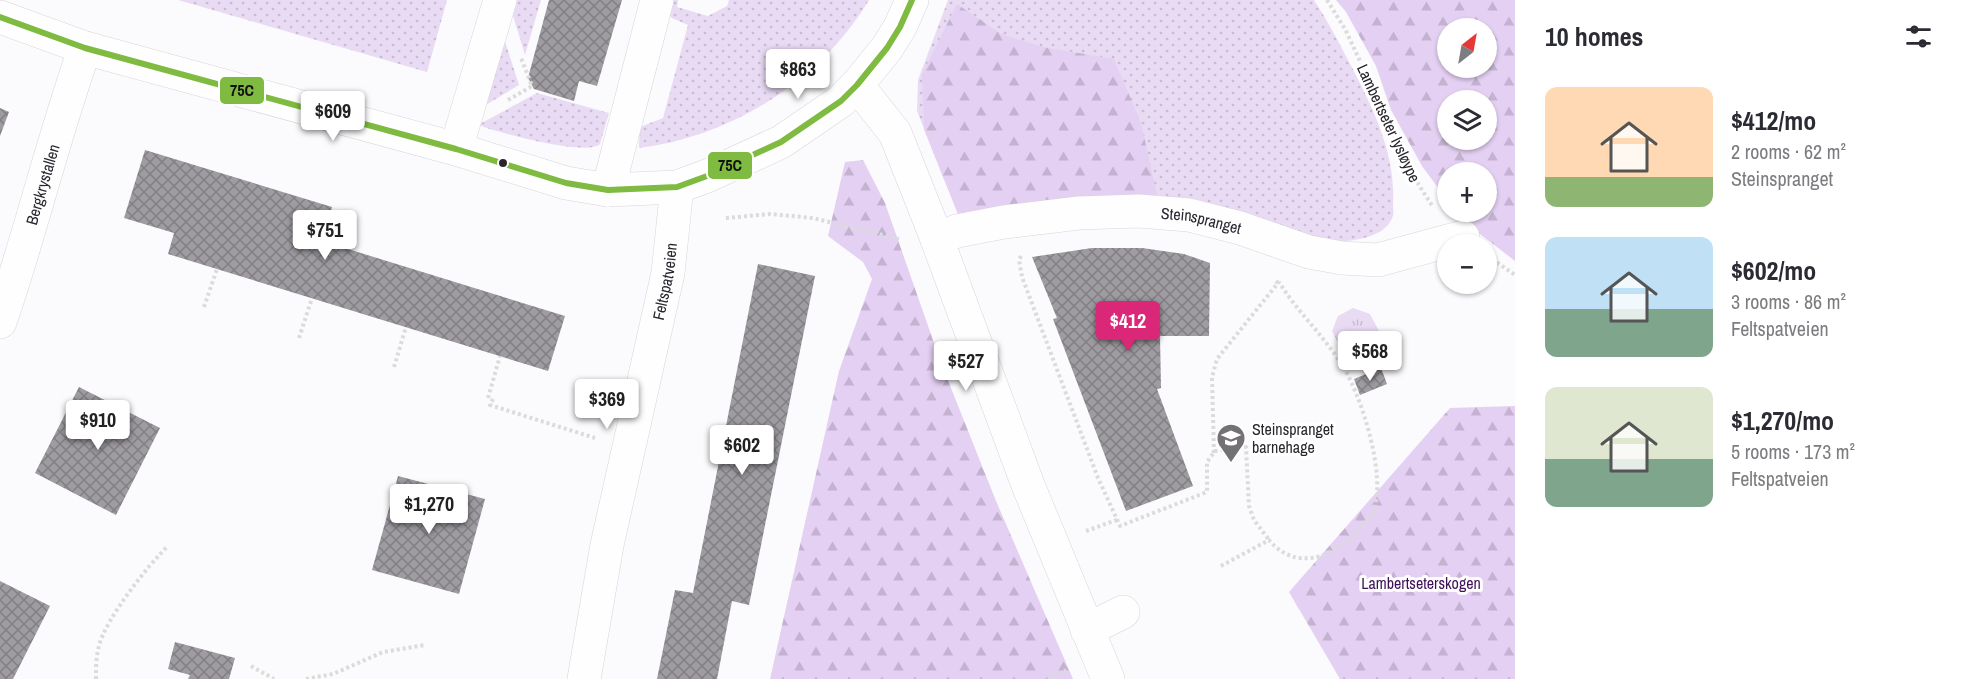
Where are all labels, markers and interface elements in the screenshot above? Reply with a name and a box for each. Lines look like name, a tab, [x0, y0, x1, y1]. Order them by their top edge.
north arrow	[1437, 18, 1497, 78]
map controls	[1437, 18, 1497, 294]
text: 10 homes	[1545, 19, 1643, 54]
icon: filters	[1902, 20, 1935, 53]
pin: $863	[762, 49, 834, 100]
text: $863	[780, 55, 816, 82]
street label: Lambertseter lysløype	[1352, 60, 1426, 186]
line badge: 75C	[219, 76, 265, 105]
text: 75C	[230, 79, 254, 101]
button: layers	[1437, 90, 1497, 150]
pin: $609	[297, 91, 369, 142]
text: $609	[315, 97, 351, 124]
text: $412/mo	[1731, 103, 1816, 138]
icon: home	[1593, 111, 1665, 183]
text: 2 rooms · 62 m²	[1731, 138, 1846, 165]
street label: Bergkrystallen	[20, 141, 65, 227]
line badge: 75C	[707, 151, 753, 180]
text: 75C	[718, 154, 742, 176]
unlabelled marker	[497, 157, 509, 169]
button: +	[1437, 162, 1497, 222]
text: Steinspranget	[1731, 165, 1833, 192]
street label: Steinspranget	[1160, 202, 1244, 239]
pin: $751	[289, 210, 361, 261]
text: $751	[307, 216, 343, 243]
button: −	[1437, 234, 1497, 294]
street label: Feltspatveien	[647, 242, 682, 322]
text: $602/mo	[1731, 253, 1816, 288]
icon: home	[1593, 261, 1665, 333]
text: 3 rooms · 86 m²	[1731, 288, 1846, 315]
pin: $412	[1092, 301, 1164, 352]
text: $412	[1110, 307, 1146, 334]
text: Feltspatveien	[1731, 315, 1829, 342]
pin: $568	[1334, 331, 1406, 382]
text: $568	[1352, 337, 1388, 364]
pin: $527	[930, 341, 1002, 392]
text: $527	[948, 347, 984, 374]
pin: $369	[571, 379, 643, 430]
text: $369	[589, 385, 625, 412]
pin: $910	[62, 400, 134, 451]
text: $1,270/mo	[1731, 403, 1834, 438]
text: $910	[80, 406, 116, 433]
icon: home	[1593, 411, 1665, 483]
place label: Steinspranget barnehage	[1252, 418, 1334, 458]
school or university icon: Steinspranget barnehage	[1215, 422, 1247, 464]
pin: $602	[706, 425, 778, 476]
text: $602	[724, 431, 760, 458]
text: 5 rooms · 173 m²	[1731, 438, 1855, 465]
text: Feltspatveien	[1731, 465, 1829, 492]
pin: $1,270	[380, 484, 478, 535]
text: $1,270	[404, 490, 454, 517]
park label: Lambertseterskogen	[1361, 572, 1481, 594]

